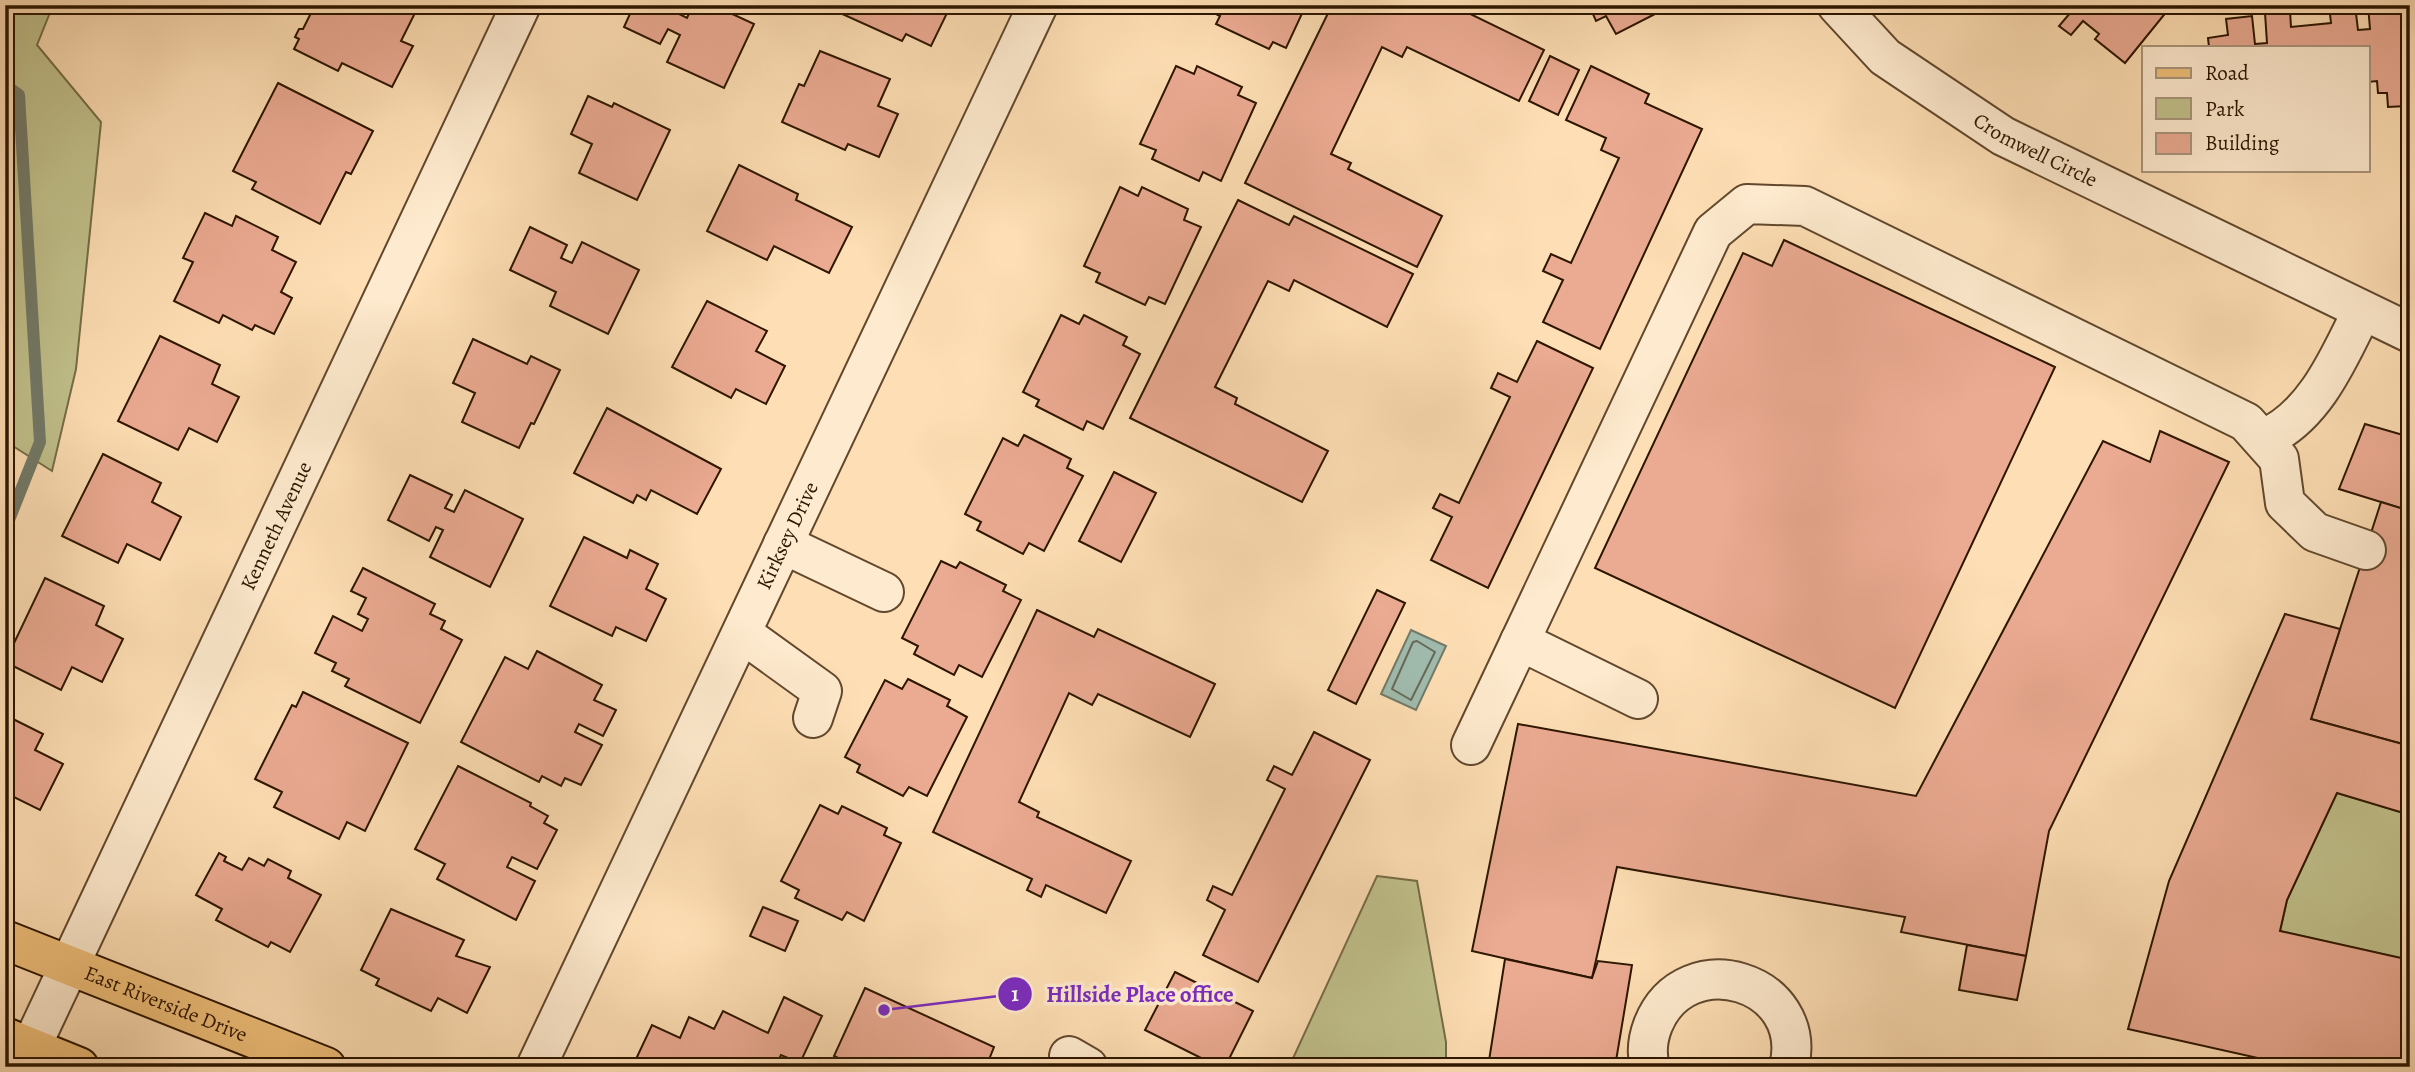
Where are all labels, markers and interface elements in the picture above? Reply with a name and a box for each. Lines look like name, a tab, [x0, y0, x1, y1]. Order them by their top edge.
legend	[2142, 46, 2370, 172]
text: Road	[2205, 59, 2249, 87]
text: Park	[2205, 95, 2245, 123]
street label: Cromwell Circle	[1968, 106, 2102, 194]
text: Building	[2205, 129, 2280, 157]
street label: Kenneth Avenue	[234, 457, 318, 595]
street label: Kirksey Drive	[750, 477, 825, 594]
street label: East Riverside Drive	[80, 959, 251, 1048]
callout: Hillside Place office	[998, 972, 1248, 1016]
text: Hillside Place office	[1046, 979, 1234, 1010]
text: 1	[1011, 980, 1019, 1008]

